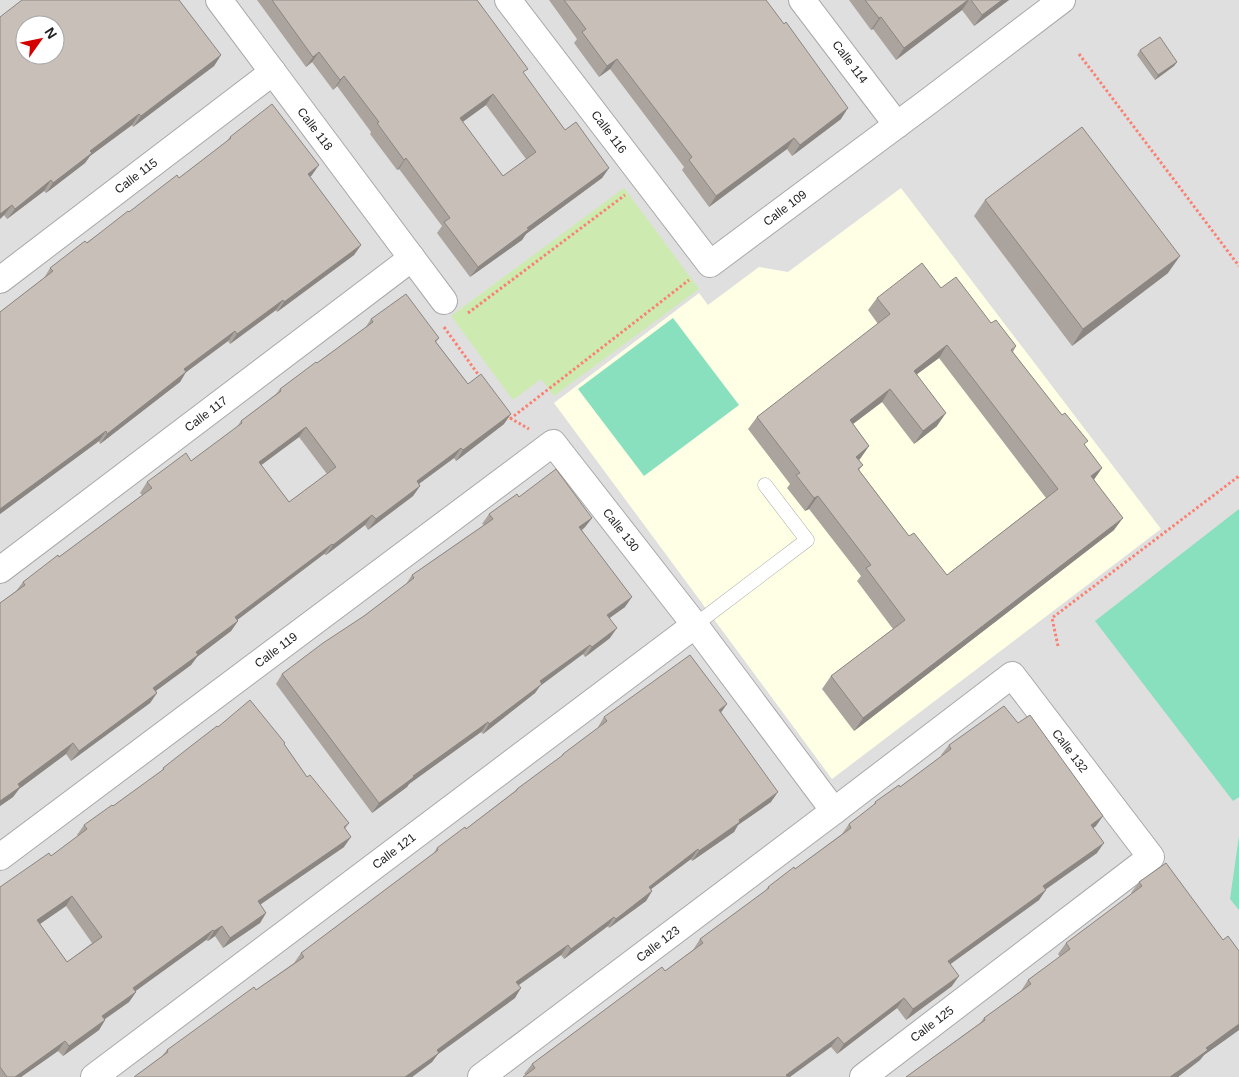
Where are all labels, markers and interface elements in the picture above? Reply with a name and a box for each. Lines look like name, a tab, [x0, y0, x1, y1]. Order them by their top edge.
north arrow	[15, 15, 65, 65]
text: N	[41, 24, 60, 42]
street label: Calle 114	[829, 38, 871, 86]
street label: Calle 118	[294, 105, 336, 153]
street label: Calle 116	[588, 108, 630, 156]
street label: Calle 115	[112, 155, 160, 197]
street label: Calle 109	[761, 187, 810, 229]
street label: Calle 117	[182, 393, 230, 435]
street label: Calle 130	[600, 506, 642, 555]
street label: Calle 119	[252, 629, 300, 671]
street label: Calle 132	[1049, 727, 1091, 776]
street label: Calle 121	[370, 830, 419, 872]
street label: Calle 123	[634, 923, 683, 965]
street label: Calle 125	[908, 1003, 957, 1045]

